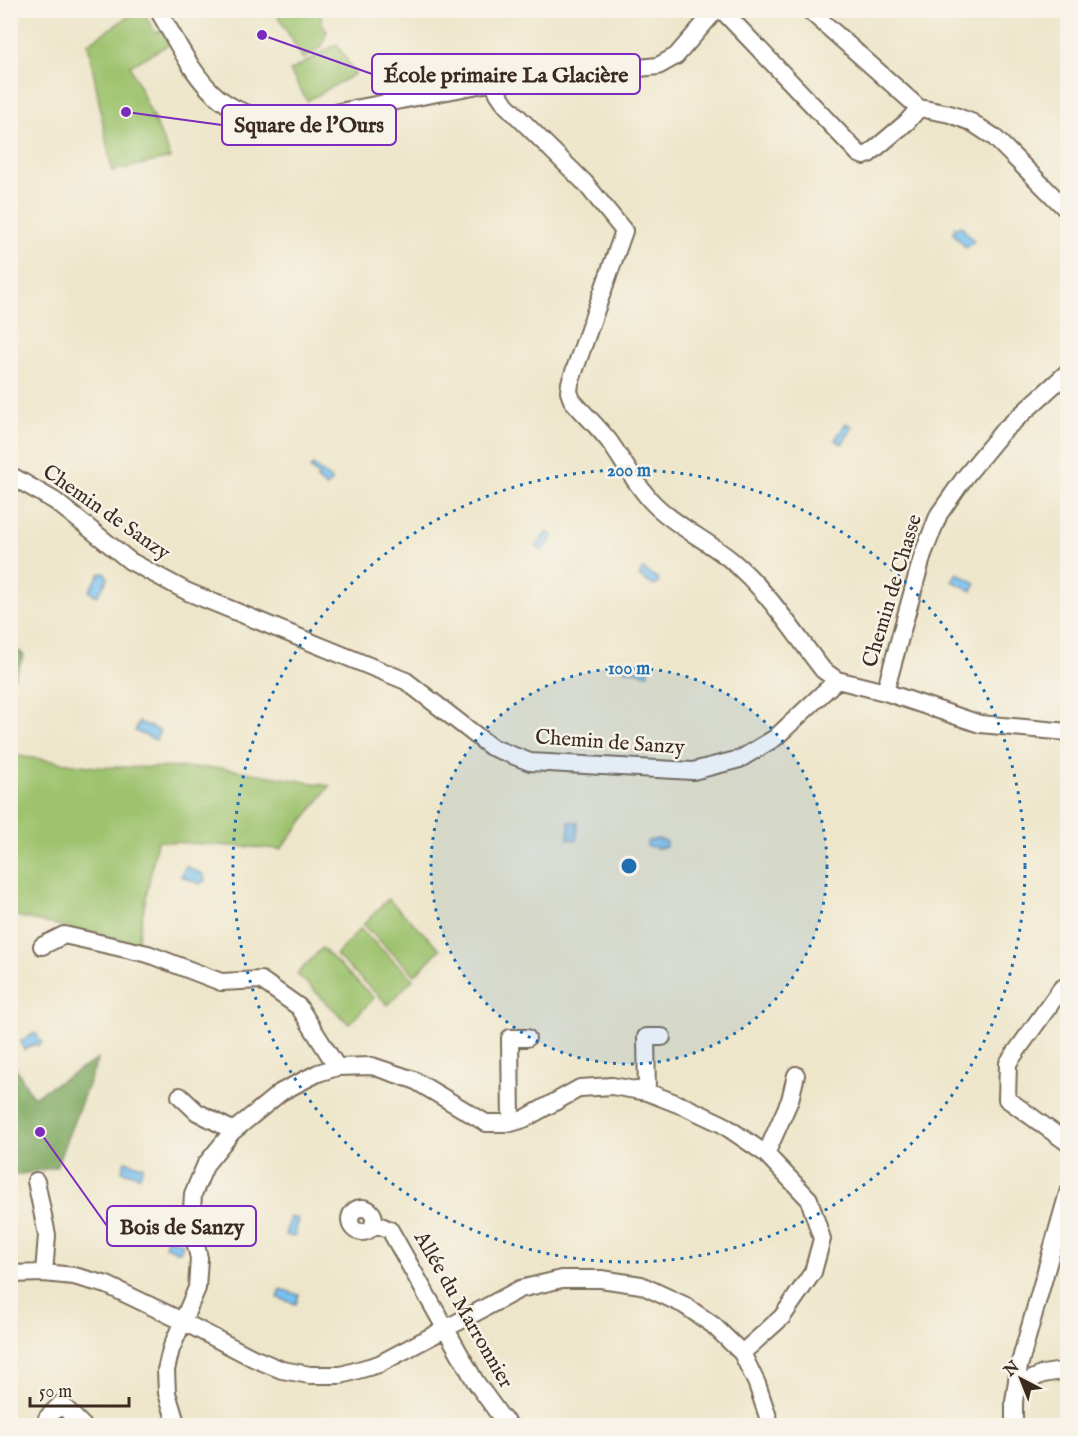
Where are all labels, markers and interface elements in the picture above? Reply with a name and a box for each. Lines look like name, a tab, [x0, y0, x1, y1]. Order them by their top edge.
callout: École primaire La Glacière	[372, 54, 640, 94]
text: École primaire La Glacière	[384, 62, 628, 90]
callout: Square de l'Ours	[222, 105, 396, 145]
text: Square de l'Ours	[234, 112, 384, 140]
street label: Chemin de Sanzy	[37, 459, 176, 567]
text: 200 m	[607, 460, 651, 483]
street label: Chemin de Chasse	[857, 511, 929, 671]
text: 100 m	[608, 658, 650, 681]
street label: Chemin de Sanzy	[534, 724, 686, 762]
centre of rings	[619, 856, 639, 876]
callout: Bois de Sanzy	[107, 1206, 256, 1246]
text: Bois de Sanzy	[120, 1214, 246, 1242]
street label: Allée du Marronnier	[407, 1226, 519, 1394]
north arrow	[991, 1349, 1051, 1409]
text: N	[1000, 1357, 1024, 1382]
scale bar	[30, 1370, 129, 1408]
text: 50 m	[39, 1381, 72, 1404]

